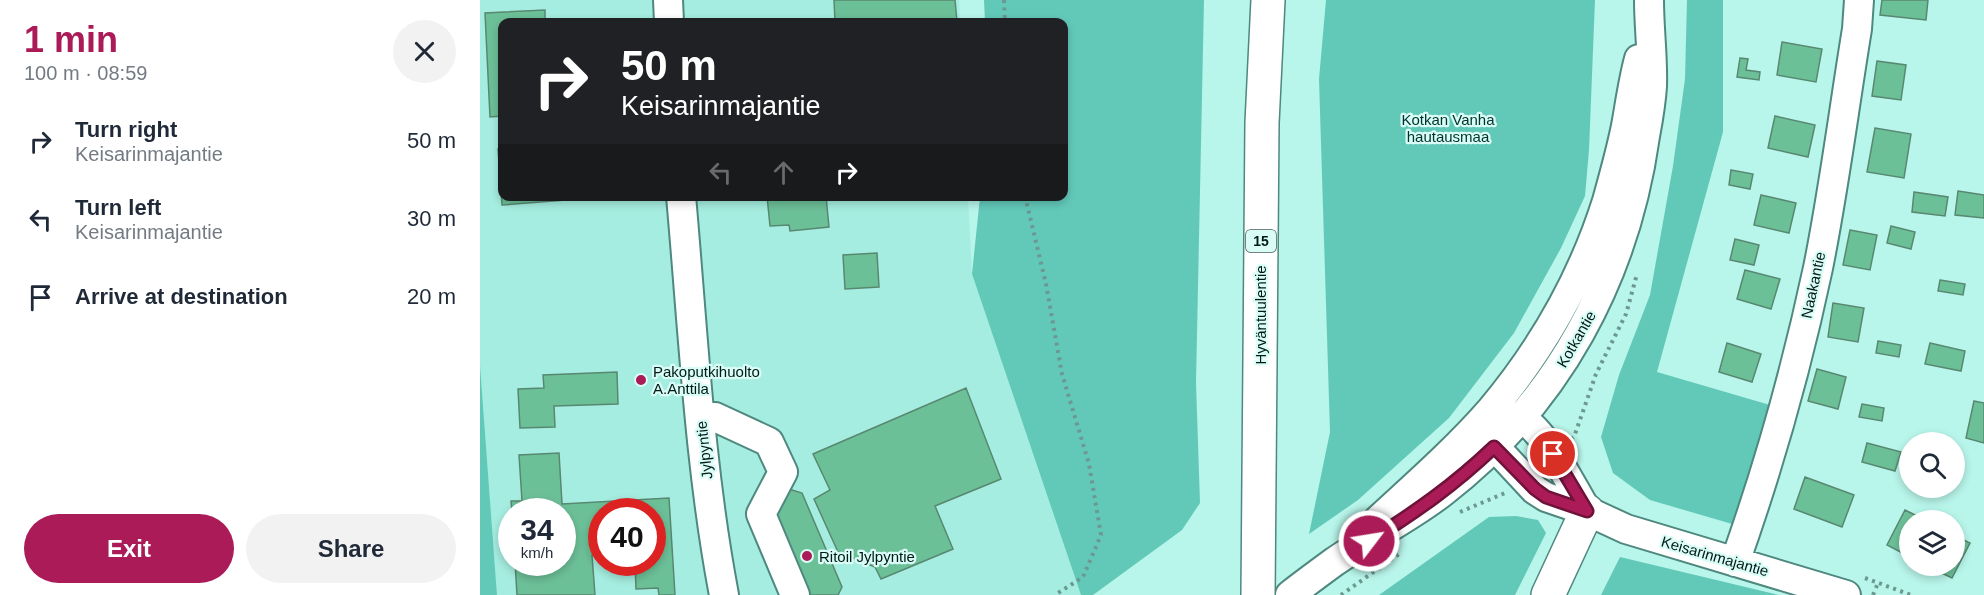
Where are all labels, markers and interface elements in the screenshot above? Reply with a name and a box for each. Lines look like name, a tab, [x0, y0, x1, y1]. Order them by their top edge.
text: 1 min	[24, 19, 118, 60]
button: close	[393, 20, 456, 83]
icon: right	[522, 42, 600, 120]
text: 50 m	[621, 42, 717, 89]
text: 100 m · 08:59	[24, 62, 147, 84]
text: Keisarinmajantie	[621, 91, 821, 121]
park label: Kotkan Vanha hautausmaa	[1401, 111, 1495, 145]
text: Turn right	[75, 117, 177, 142]
icon: right	[24, 125, 57, 158]
text: 50 m	[407, 128, 456, 153]
text: Keisarinmajantie	[75, 143, 223, 165]
icon: left	[704, 156, 737, 189]
icon: ahead	[767, 156, 800, 189]
icon: right	[830, 156, 863, 189]
text: Turn left	[75, 195, 161, 220]
icon: left	[24, 203, 57, 236]
text: 30 m	[407, 206, 456, 231]
text: Keisarinmajantie	[75, 221, 223, 243]
road number: 15	[1246, 230, 1276, 252]
street label: Naakantie	[1798, 250, 1828, 320]
street label: Hyväntuulentie	[1252, 265, 1269, 365]
icon: arrive	[24, 281, 57, 314]
text: Arrive at destination	[75, 284, 288, 309]
text: 20 m	[407, 284, 456, 309]
street label: Kotkantie	[1553, 308, 1599, 370]
place label: Pakoputkihuolto A.Anttila	[653, 363, 760, 397]
marker: Pakoputkihuolto A.Anttila	[634, 373, 648, 387]
street label: Jylpyntie	[692, 420, 716, 480]
pin	[1527, 428, 1578, 479]
map controls	[1899, 432, 1965, 576]
button: search	[1899, 432, 1965, 498]
icon: arrive	[1536, 437, 1569, 470]
speed limit sign: 40	[588, 498, 666, 576]
position arrow	[1337, 509, 1401, 573]
button: layers	[1899, 510, 1965, 576]
text: 34	[520, 513, 554, 546]
button: Exit	[24, 514, 234, 583]
button: Share	[246, 514, 456, 583]
street label: Keisarinmajantie	[1659, 533, 1771, 579]
text: km/h	[521, 544, 553, 561]
place label: Ritoil Jylpyntie	[819, 548, 915, 565]
marker: Ritoil Jylpyntie	[800, 549, 814, 563]

